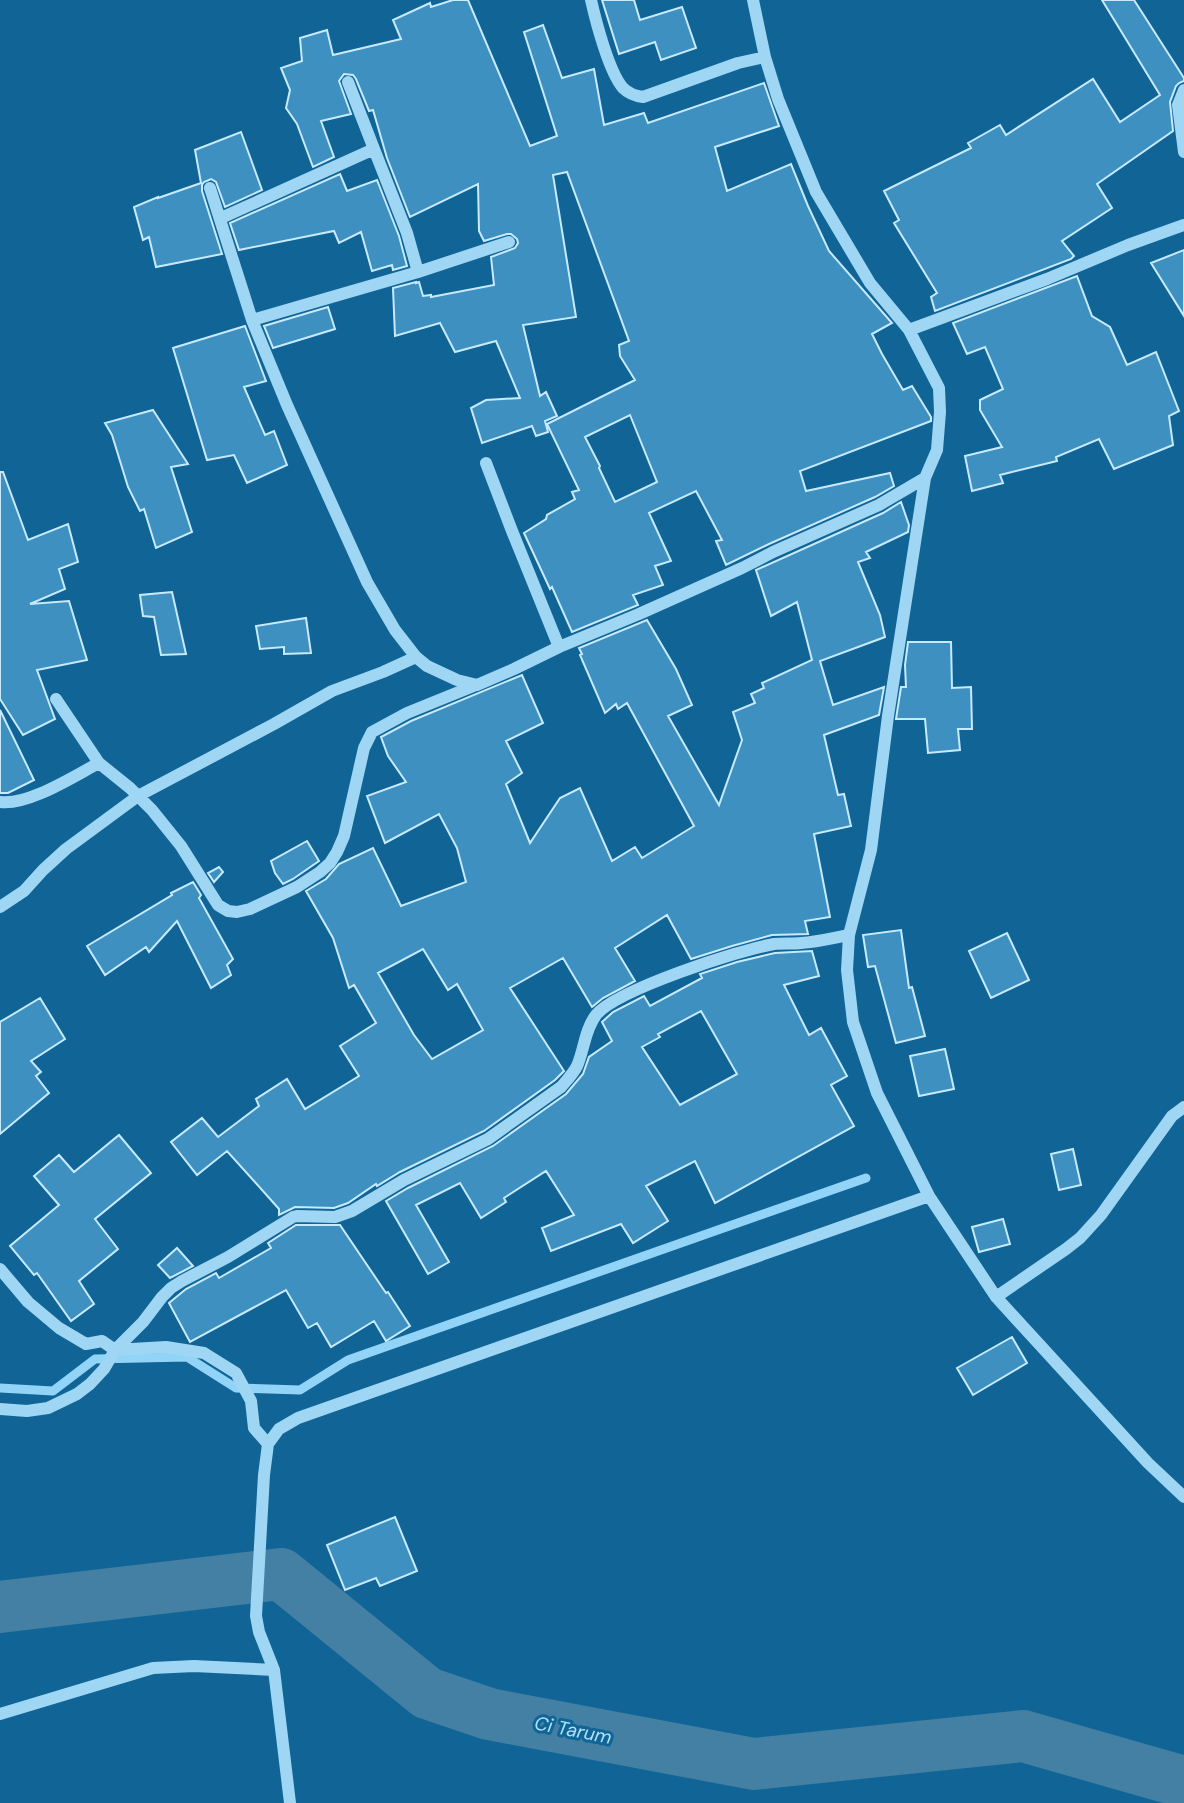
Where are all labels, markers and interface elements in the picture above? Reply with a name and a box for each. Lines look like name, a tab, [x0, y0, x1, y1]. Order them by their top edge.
water label: Ci Tarum	[532, 1710, 614, 1750]

